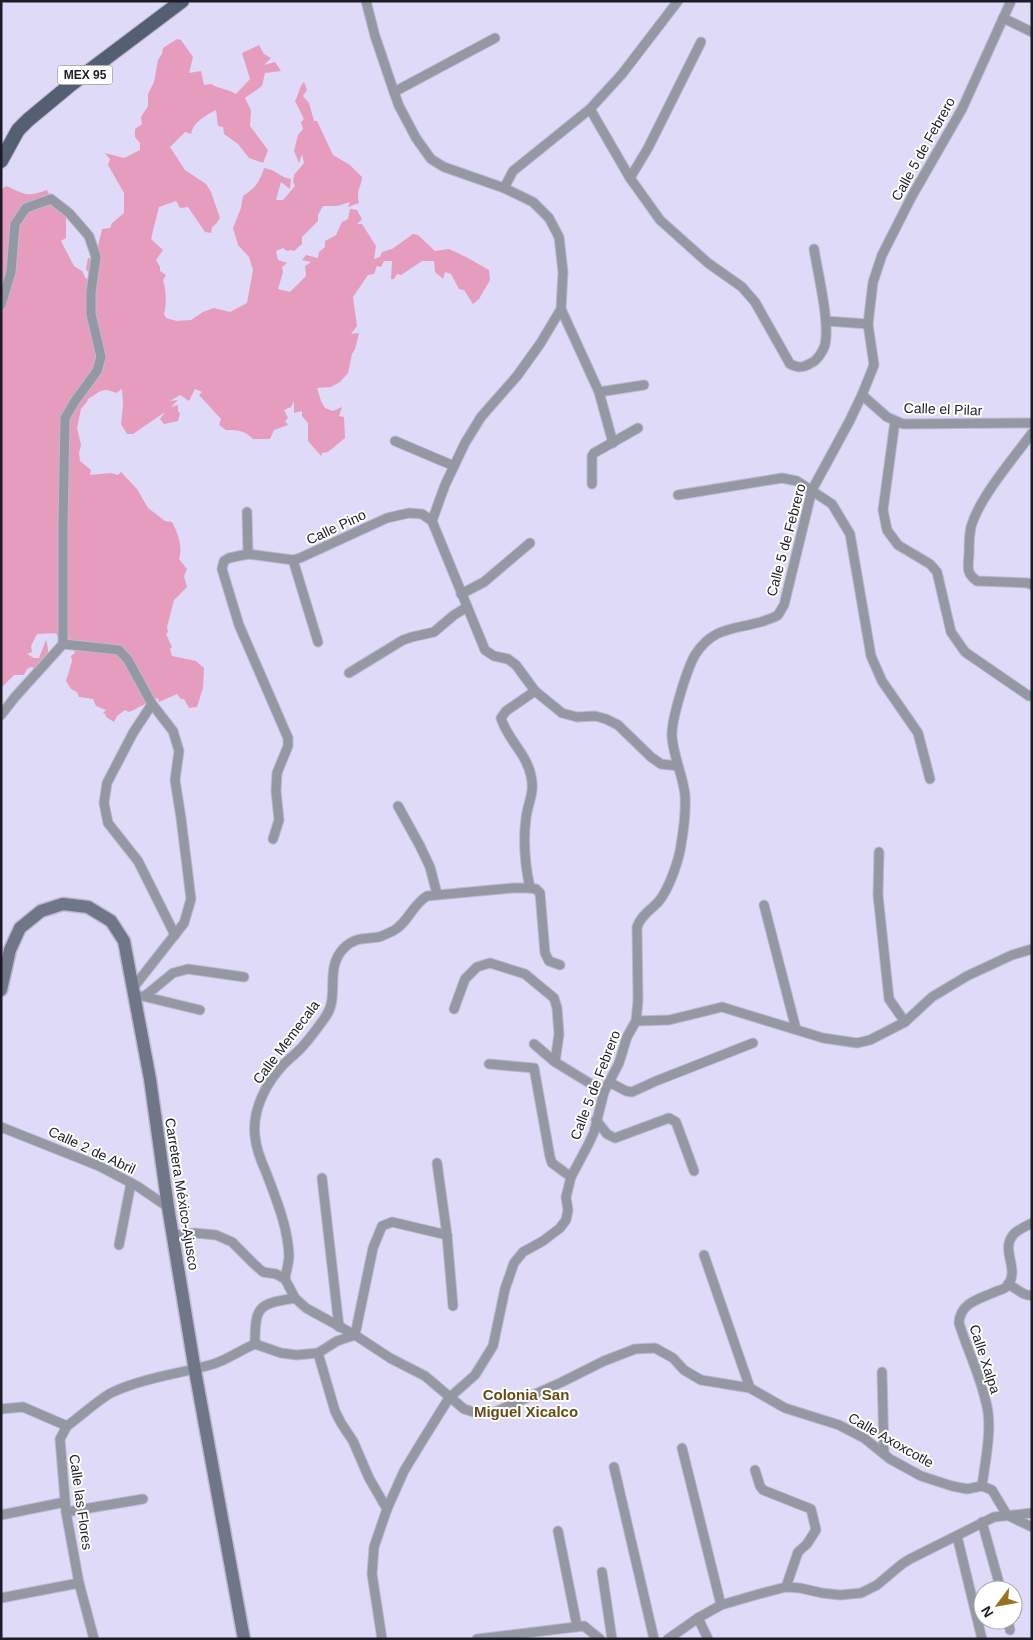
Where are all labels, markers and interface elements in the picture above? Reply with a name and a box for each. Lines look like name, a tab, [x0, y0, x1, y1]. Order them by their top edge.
road number: MEX 95	[58, 66, 112, 84]
street label: Calle 5 de Febrero	[888, 94, 958, 204]
street label: Calle el Pilar	[903, 400, 983, 418]
street label: Calle 5 de Febrero	[763, 482, 809, 598]
street label: Calle Pino	[304, 506, 368, 548]
street label: Calle Memecala	[249, 997, 323, 1087]
street label: Calle 5 de Febrero	[567, 1028, 623, 1142]
street label: Carretera México-Ajusco	[162, 1117, 202, 1272]
street label: Calle 2 de Abril	[46, 1123, 138, 1177]
street label: Calle Xalpa	[966, 1322, 1004, 1396]
district label: Colonia San Miguel Xicalco	[474, 1386, 578, 1420]
street label: Calle Axoxcotle	[846, 1409, 937, 1471]
street label: Calle las Flores	[66, 1453, 96, 1551]
north arrow	[973, 1580, 1023, 1630]
text: N	[978, 1603, 996, 1620]

